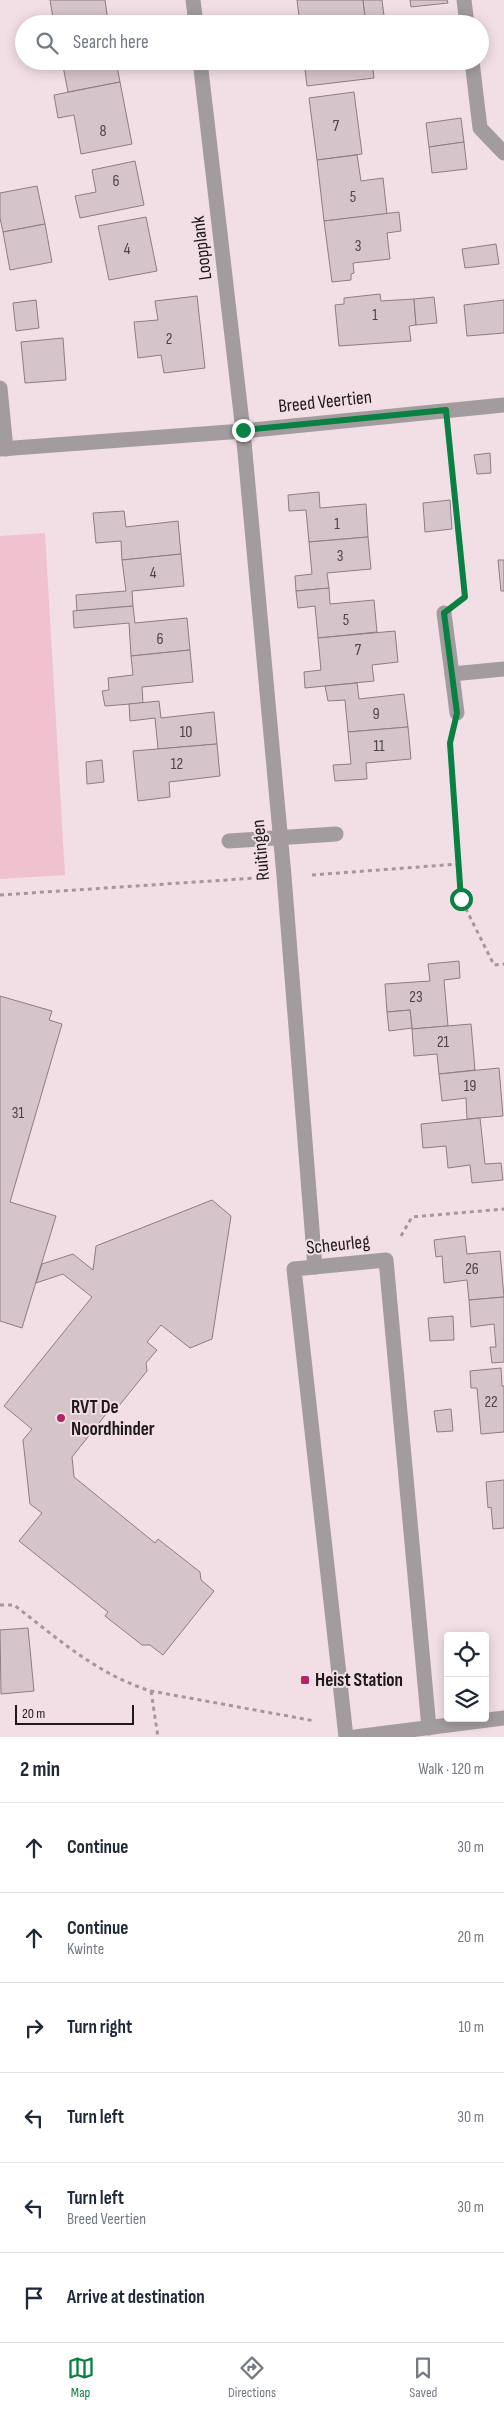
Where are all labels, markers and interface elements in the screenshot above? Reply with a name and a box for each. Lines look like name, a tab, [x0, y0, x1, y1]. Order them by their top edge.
search box	[15, 15, 489, 70]
icon: search	[33, 29, 61, 57]
text: Search here	[73, 31, 149, 54]
house number: 7	[333, 117, 340, 136]
house number: 8	[99, 122, 107, 141]
house number: 6	[112, 172, 120, 191]
house number: 5	[350, 188, 356, 207]
street label: Loopplank	[187, 214, 217, 281]
house number: 3	[355, 237, 361, 256]
house number: 4	[124, 240, 131, 259]
house number: 1	[372, 306, 378, 325]
house number: 2	[166, 330, 172, 349]
street label: Breed Veertien	[277, 386, 373, 418]
route end	[232, 419, 255, 442]
house number: 1	[334, 515, 340, 534]
house number: 3	[337, 547, 343, 566]
house number: 4	[150, 564, 157, 583]
house number: 5	[343, 611, 349, 630]
house number: 6	[156, 630, 164, 649]
house number: 7	[355, 641, 362, 660]
house number: 9	[372, 705, 380, 724]
house number: 10	[180, 723, 192, 742]
house number: 11	[373, 737, 385, 756]
house number: 12	[171, 755, 183, 774]
street label: Ruitingen	[247, 819, 275, 881]
route start	[450, 888, 473, 911]
house number: 23	[409, 988, 423, 1007]
house number: 21	[437, 1033, 450, 1052]
house number: 19	[464, 1077, 476, 1096]
house number: 31	[12, 1104, 25, 1123]
street label: Scheurleg	[305, 1230, 371, 1260]
house number: 26	[465, 1260, 479, 1279]
house number: 22	[484, 1393, 498, 1412]
place label: RVT De Noordhinder	[71, 1396, 155, 1441]
marker: RVT De Noordhinder	[55, 1412, 67, 1424]
map controls	[444, 1632, 489, 1722]
button: locate	[444, 1632, 489, 1677]
place label: Heist Station	[315, 1669, 403, 1692]
marker: Heist Station	[299, 1674, 311, 1686]
button: layers	[444, 1677, 489, 1722]
scale bar	[15, 1702, 134, 1725]
text: 20 m	[22, 1705, 45, 1722]
text: 2 min	[20, 1757, 60, 1782]
text: Walk · 120 m	[418, 1760, 484, 1779]
icon: ahead	[20, 1834, 48, 1862]
text: Continue	[67, 1836, 128, 1859]
text: 30 m	[457, 1838, 484, 1857]
text: Continue	[67, 1917, 128, 1940]
icon: ahead	[20, 1924, 48, 1952]
text: 20 m	[457, 1928, 484, 1947]
text: Kwinte	[67, 1940, 104, 1959]
icon: right	[20, 2014, 48, 2042]
text: Turn right	[67, 2016, 132, 2039]
text: 10 m	[458, 2018, 484, 2037]
icon: left	[20, 2104, 48, 2132]
text: Turn left	[67, 2106, 124, 2129]
text: 30 m	[457, 2108, 484, 2127]
text: Turn left	[67, 2187, 124, 2210]
icon: left	[20, 2194, 48, 2222]
text: 30 m	[457, 2198, 484, 2217]
text: Breed Veertien	[67, 2210, 146, 2229]
icon: arrive	[20, 2284, 48, 2312]
text: Arrive at destination	[67, 2286, 205, 2309]
tab: Map	[67, 2354, 95, 2401]
tab: Directions	[228, 2354, 276, 2401]
tab: Saved	[409, 2354, 437, 2401]

